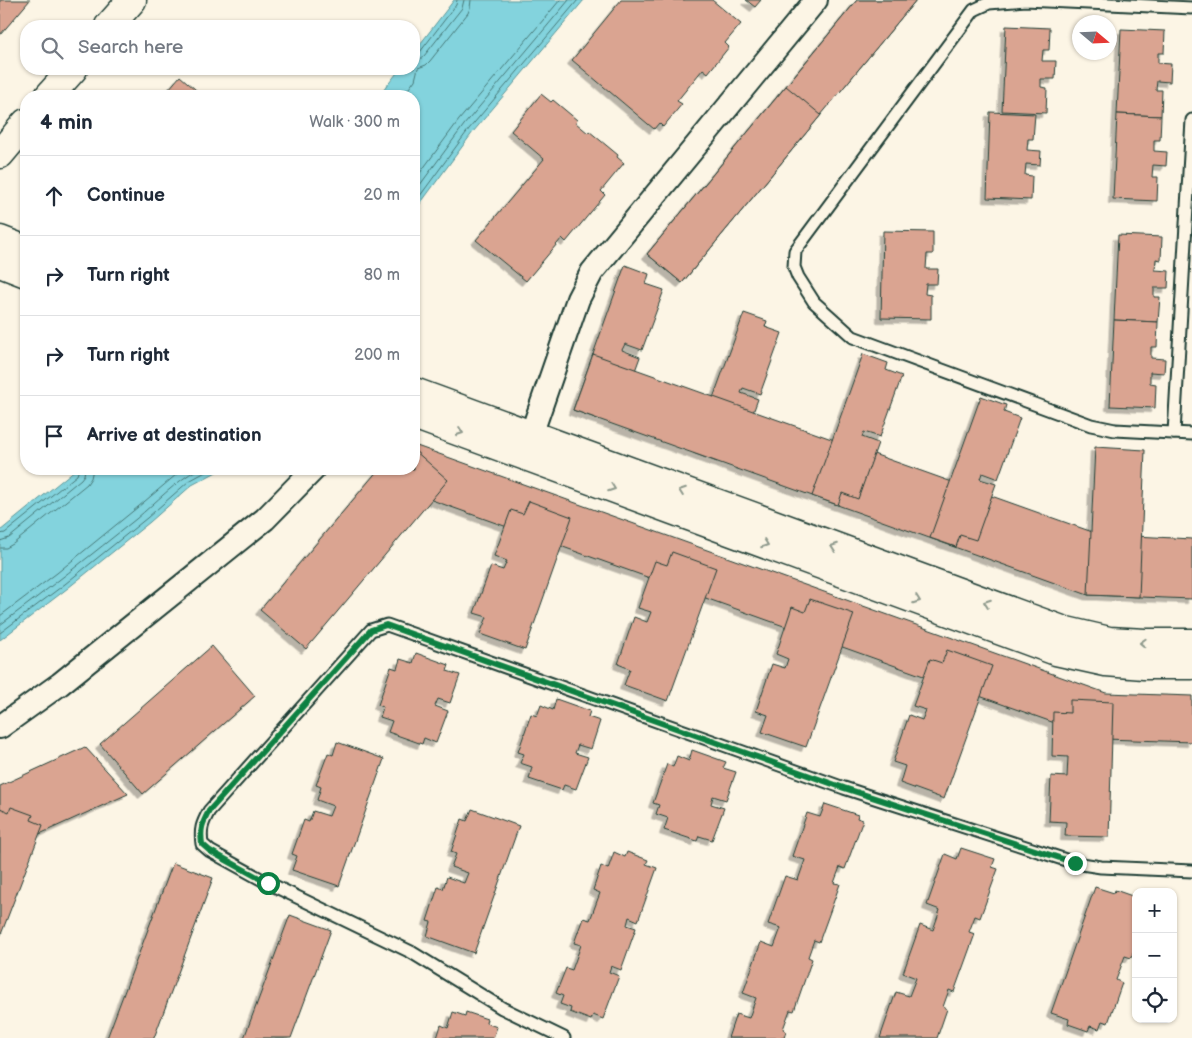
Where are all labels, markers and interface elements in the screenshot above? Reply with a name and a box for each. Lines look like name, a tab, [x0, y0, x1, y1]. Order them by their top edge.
north arrow	[1072, 15, 1117, 60]
search box	[20, 20, 420, 75]
icon: search	[38, 34, 66, 62]
text: Search here	[78, 36, 183, 59]
text: 4 min	[40, 110, 93, 135]
text: Walk · 300 m	[309, 113, 400, 132]
icon: ahead	[40, 182, 68, 210]
text: Continue	[87, 184, 165, 207]
text: 20 m	[364, 186, 400, 205]
icon: right	[40, 262, 68, 290]
text: Turn right	[87, 264, 170, 287]
text: 80 m	[364, 266, 400, 285]
icon: right	[40, 342, 68, 370]
text: Turn right	[87, 344, 170, 367]
text: 200 m	[354, 346, 400, 365]
icon: arrive	[40, 422, 68, 450]
text: Arrive at destination	[87, 424, 262, 447]
one-way arrow	[455, 426, 463, 436]
one-way arrow	[607, 482, 616, 492]
one-way arrow	[678, 487, 687, 497]
one-way arrow	[760, 538, 768, 548]
one-way arrow	[831, 543, 839, 553]
one-way arrow	[912, 594, 921, 604]
one-way arrow	[983, 599, 992, 609]
one-way arrow	[1139, 638, 1147, 648]
route end	[1064, 852, 1087, 875]
route start	[257, 872, 280, 895]
map controls	[1132, 888, 1177, 1023]
button: +	[1132, 888, 1177, 933]
button: −	[1132, 933, 1177, 978]
button: locate	[1132, 978, 1177, 1023]

